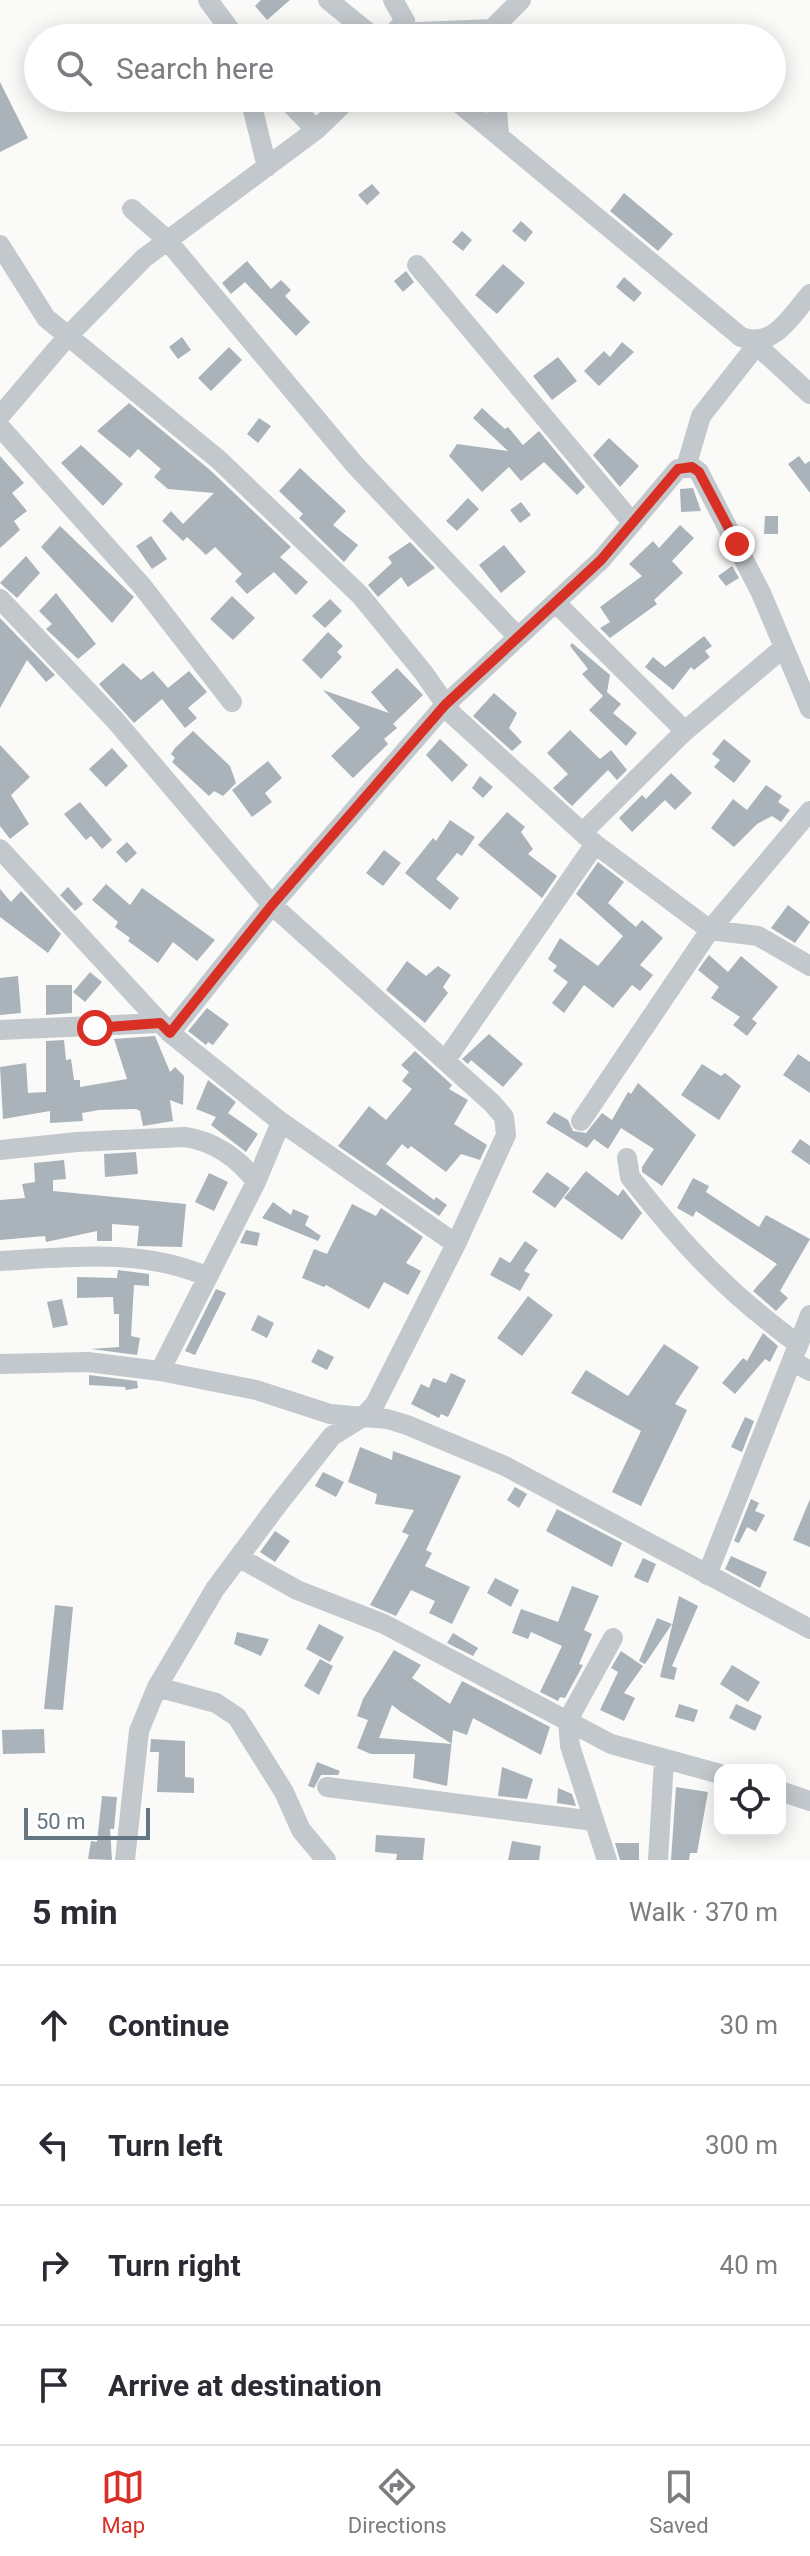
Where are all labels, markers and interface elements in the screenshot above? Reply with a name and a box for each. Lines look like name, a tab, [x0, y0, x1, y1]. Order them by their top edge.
search box	[24, 24, 786, 112]
icon: search	[52, 46, 96, 90]
text: Search here	[116, 51, 274, 86]
route end	[719, 526, 755, 562]
route start	[77, 1010, 113, 1046]
map controls	[714, 1764, 786, 1836]
button: locate	[714, 1764, 786, 1836]
scale bar	[24, 1804, 150, 1840]
text: 50 m	[36, 1809, 85, 1834]
text: 5 min	[32, 1892, 117, 1932]
text: Walk · 370 m	[629, 1897, 778, 1927]
icon: ahead	[32, 2003, 76, 2047]
text: Continue	[108, 2008, 229, 2043]
text: 30 m	[720, 2010, 778, 2040]
icon: left	[32, 2123, 76, 2167]
text: Turn left	[108, 2128, 223, 2163]
text: 300 m	[705, 2130, 778, 2160]
icon: right	[32, 2243, 76, 2287]
text: Turn right	[108, 2248, 241, 2283]
text: 40 m	[720, 2250, 778, 2280]
icon: arrive	[32, 2363, 76, 2407]
text: Arrive at destination	[108, 2368, 382, 2403]
tab: Map	[101, 2465, 145, 2538]
tab: Directions	[348, 2465, 447, 2538]
tab: Saved	[649, 2465, 709, 2538]

